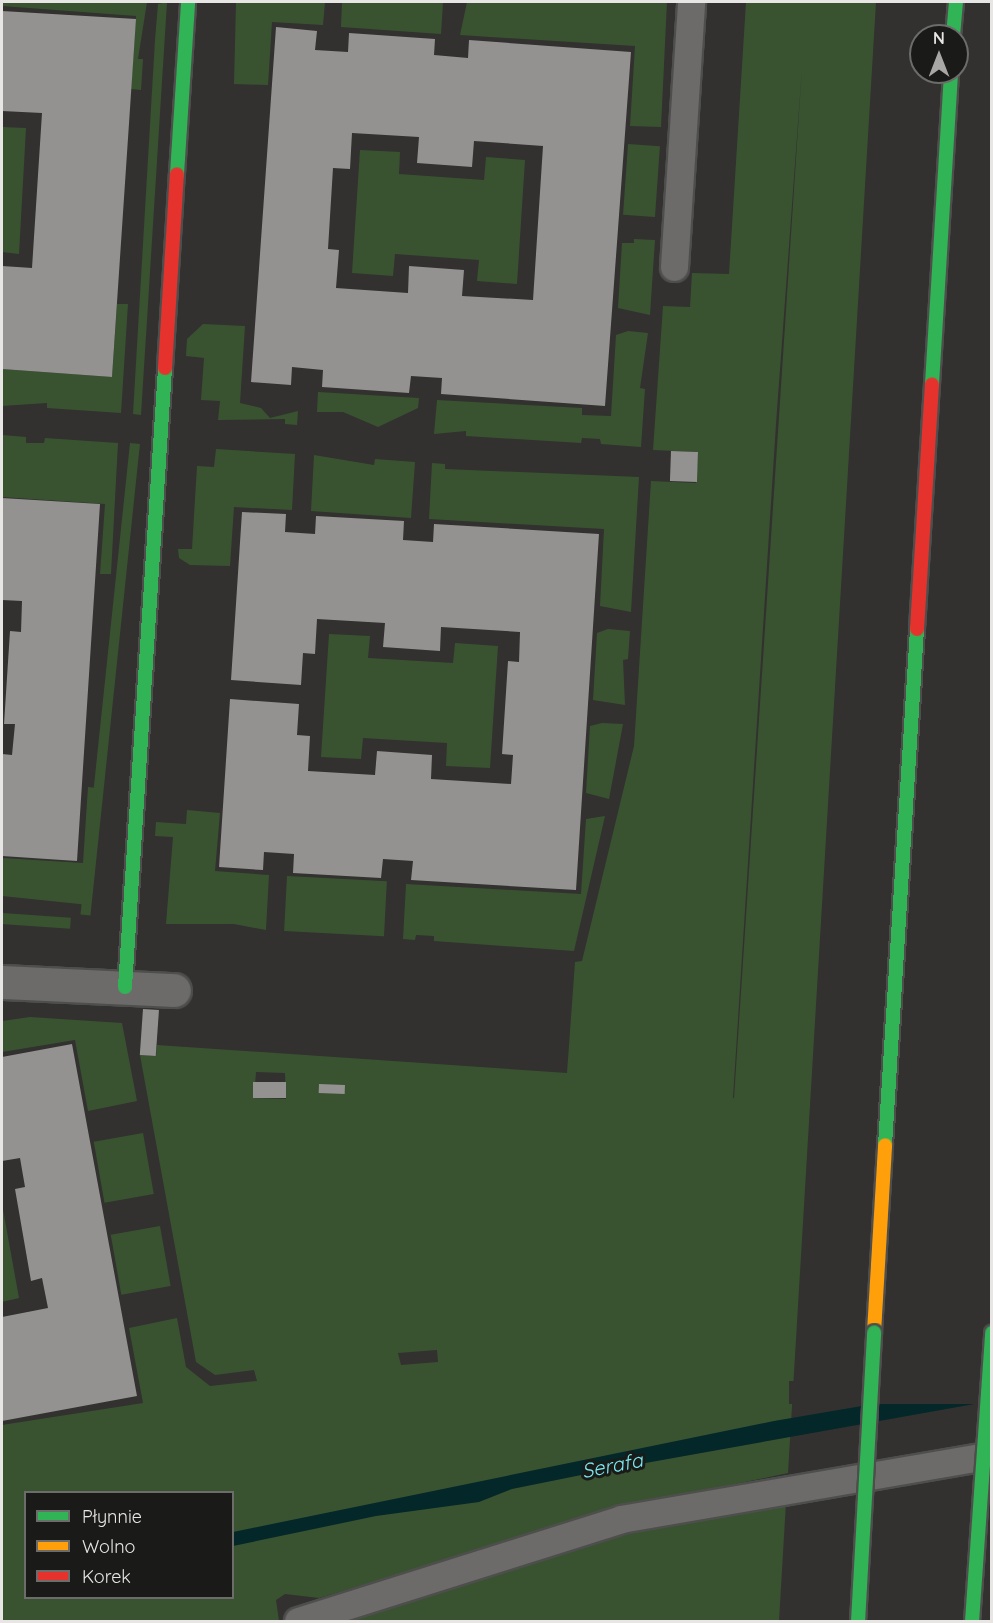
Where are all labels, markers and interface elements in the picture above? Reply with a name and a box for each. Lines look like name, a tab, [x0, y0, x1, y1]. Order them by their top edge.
north arrow	[909, 24, 969, 84]
text: N	[933, 28, 945, 48]
water label: Serafa	[580, 1447, 644, 1483]
legend	[24, 1491, 234, 1599]
text: Płynnie	[82, 1505, 142, 1528]
text: Wolno	[82, 1535, 135, 1558]
text: Korek	[82, 1565, 131, 1588]

